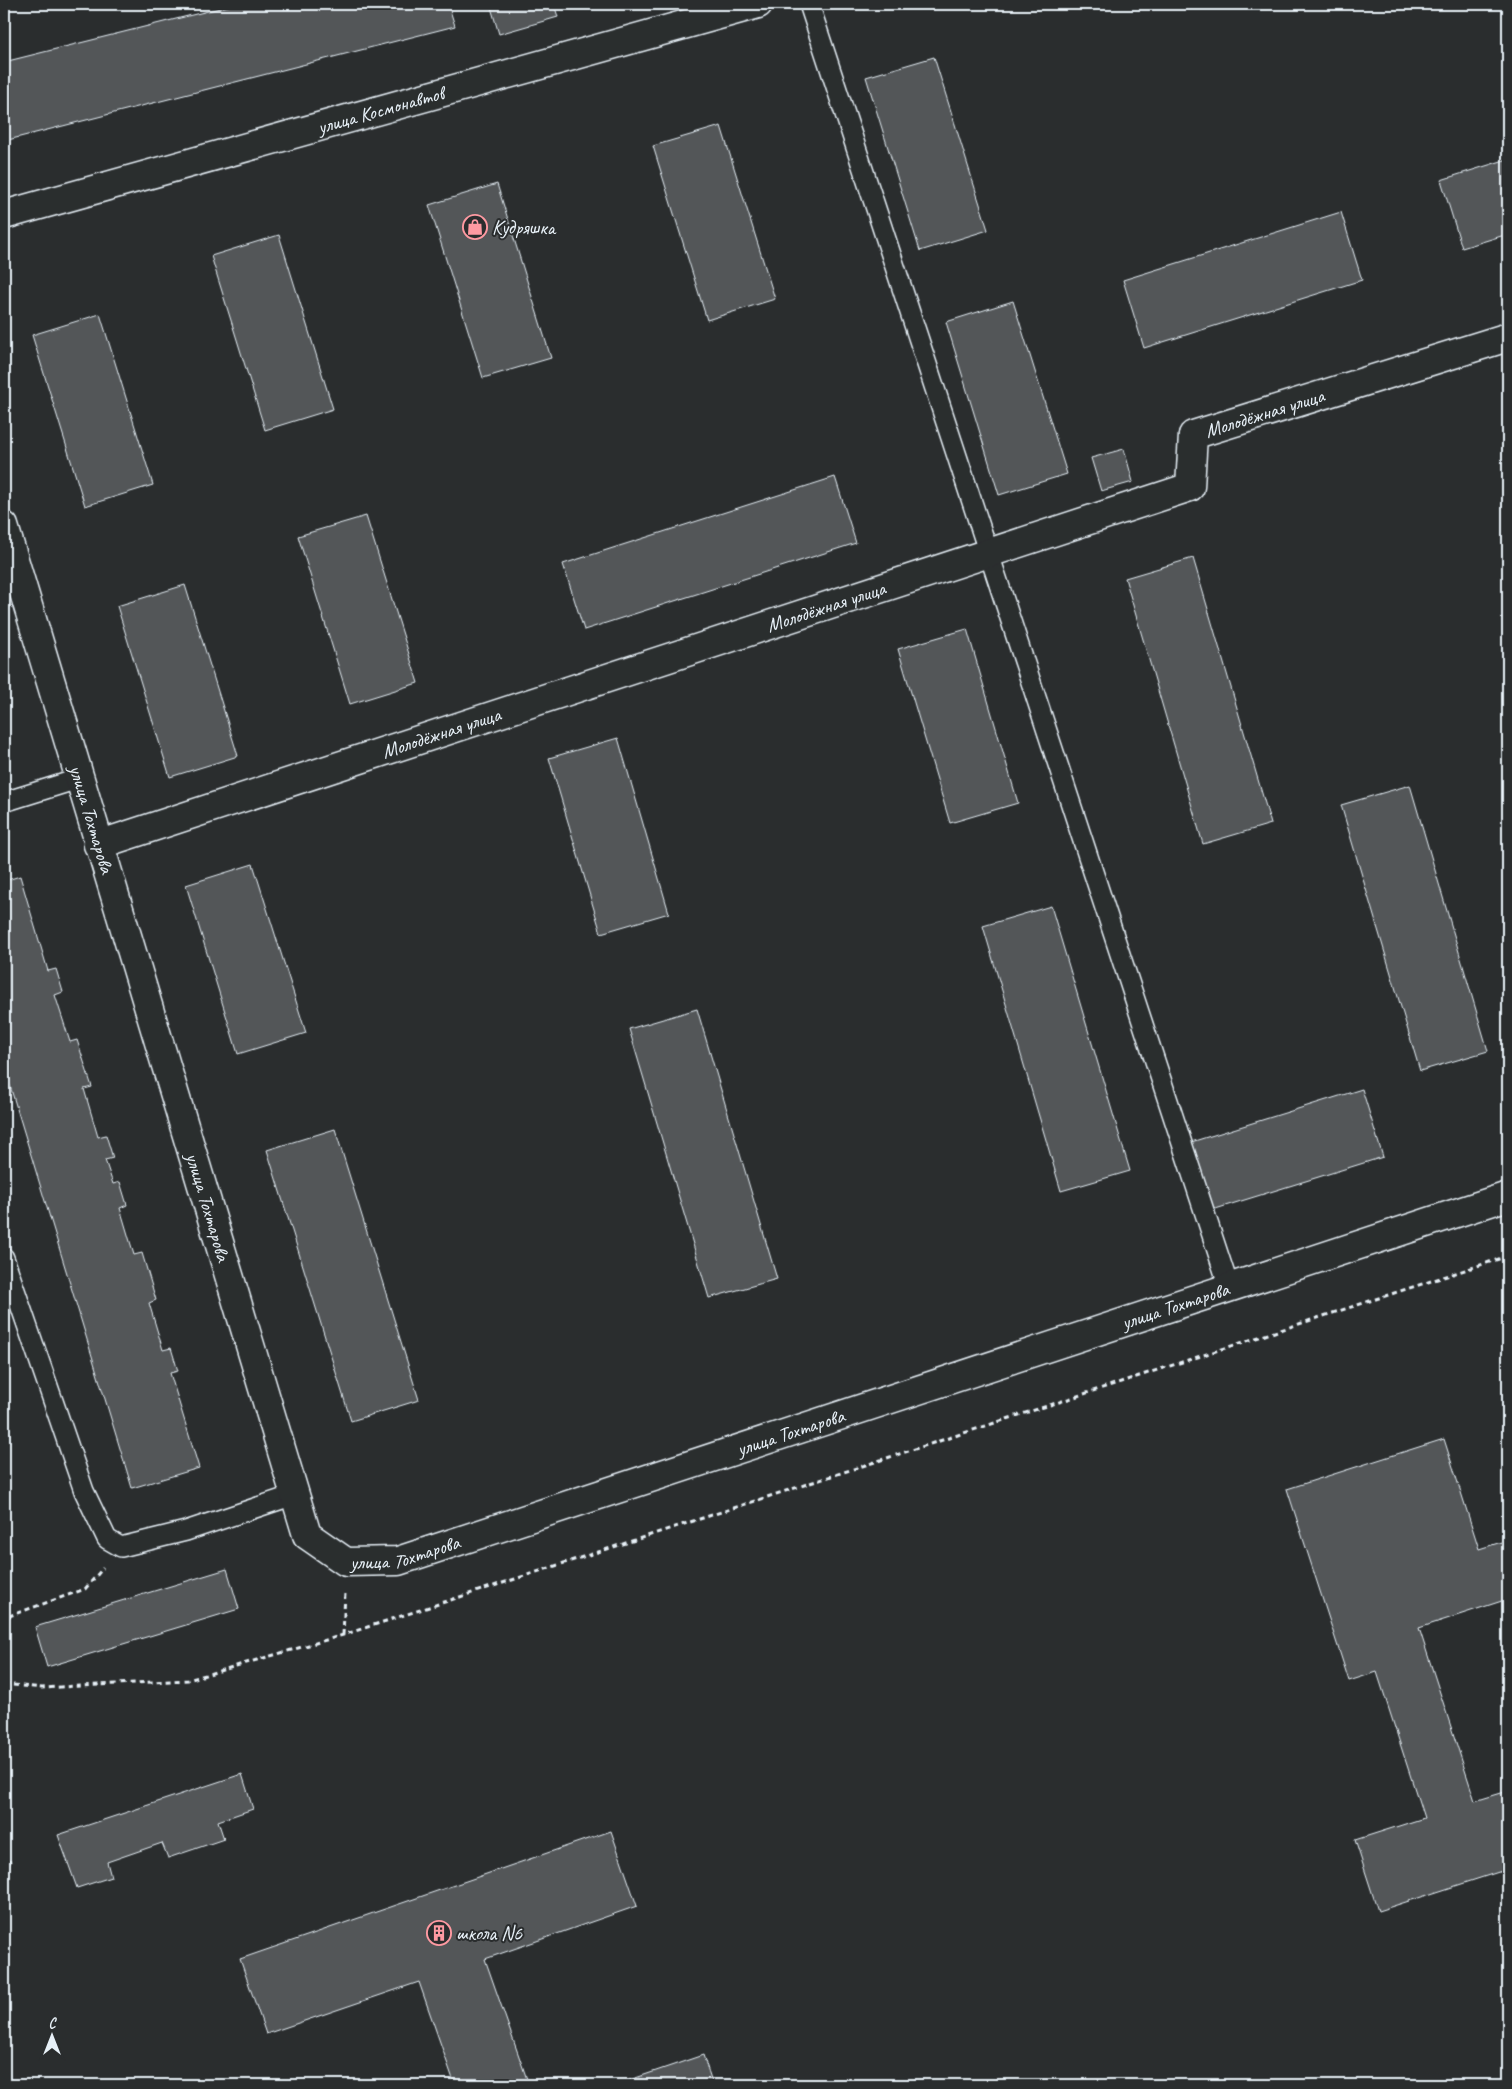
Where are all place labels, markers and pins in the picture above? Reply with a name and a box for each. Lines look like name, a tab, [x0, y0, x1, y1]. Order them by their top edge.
shop icon: Кудряшка	[462, 214, 488, 240]
place label: Кудряшка	[492, 215, 557, 240]
building icon: школа N6	[426, 1920, 452, 1946]
place label: школа N6	[456, 1921, 523, 1946]

